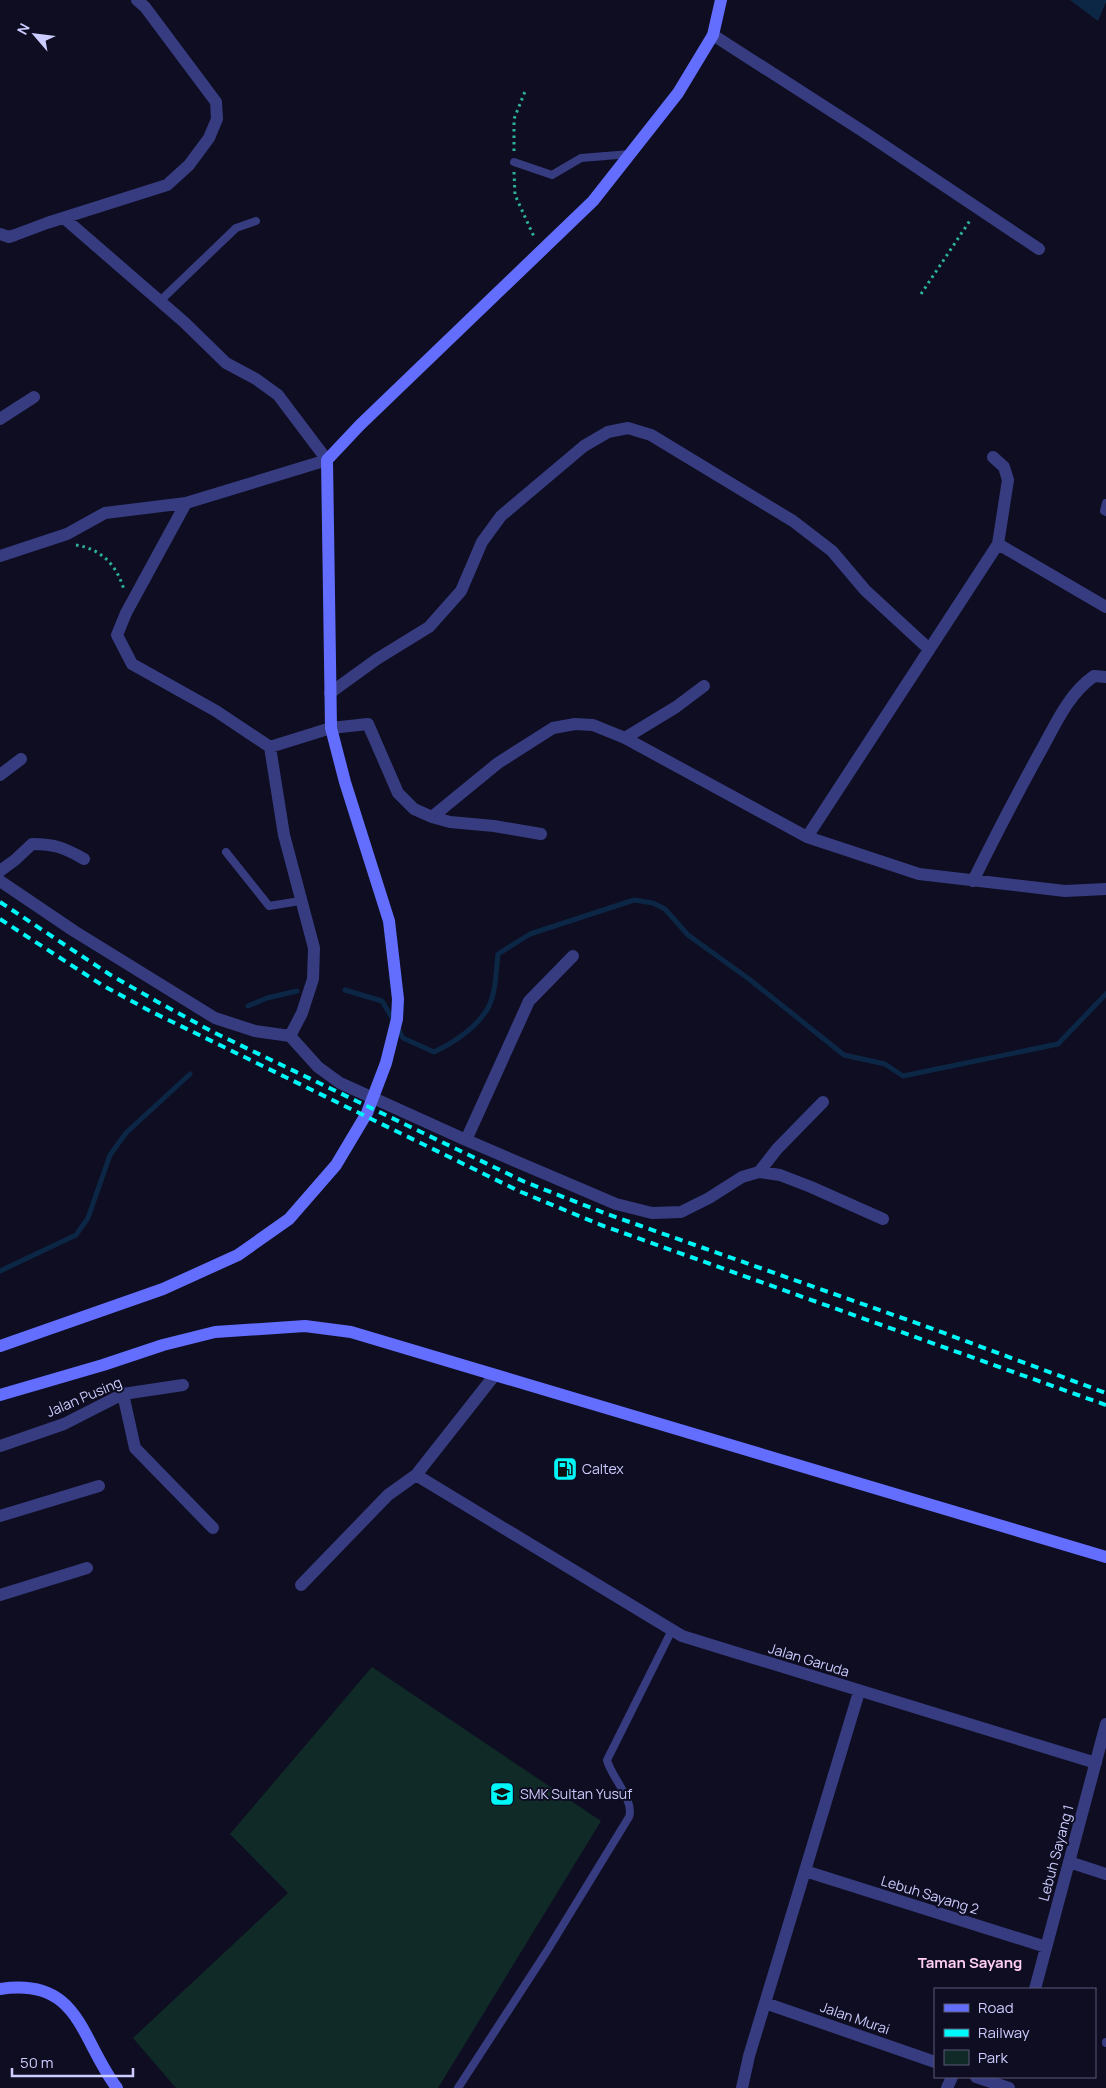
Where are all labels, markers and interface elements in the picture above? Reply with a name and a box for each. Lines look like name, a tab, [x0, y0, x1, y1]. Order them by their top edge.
north arrow	[10, 10, 60, 60]
text: N	[12, 20, 34, 38]
street label: Jalan Pusing	[43, 1372, 125, 1421]
fuel station icon: Caltex	[552, 1456, 578, 1482]
place label: Caltex	[582, 1459, 624, 1478]
street label: Jalan Garuda	[766, 1638, 852, 1681]
school or university icon: SMK Sultan Yusuf	[489, 1781, 515, 1807]
place label: SMK Sultan Yusuf	[520, 1784, 632, 1803]
street label: Lebuh Sayang 1	[1034, 1803, 1077, 1903]
street label: Lebuh Sayang 2	[879, 1871, 981, 1918]
district label: Taman Sayang	[918, 1952, 1022, 1973]
legend	[934, 1988, 1096, 2078]
street label: Jalan Murai	[818, 1997, 892, 2038]
text: Road	[978, 1997, 1014, 2018]
text: Railway	[978, 2022, 1030, 2043]
scale bar	[12, 2046, 134, 2078]
text: Park	[978, 2047, 1008, 2068]
text: 50 m	[20, 2052, 54, 2073]

